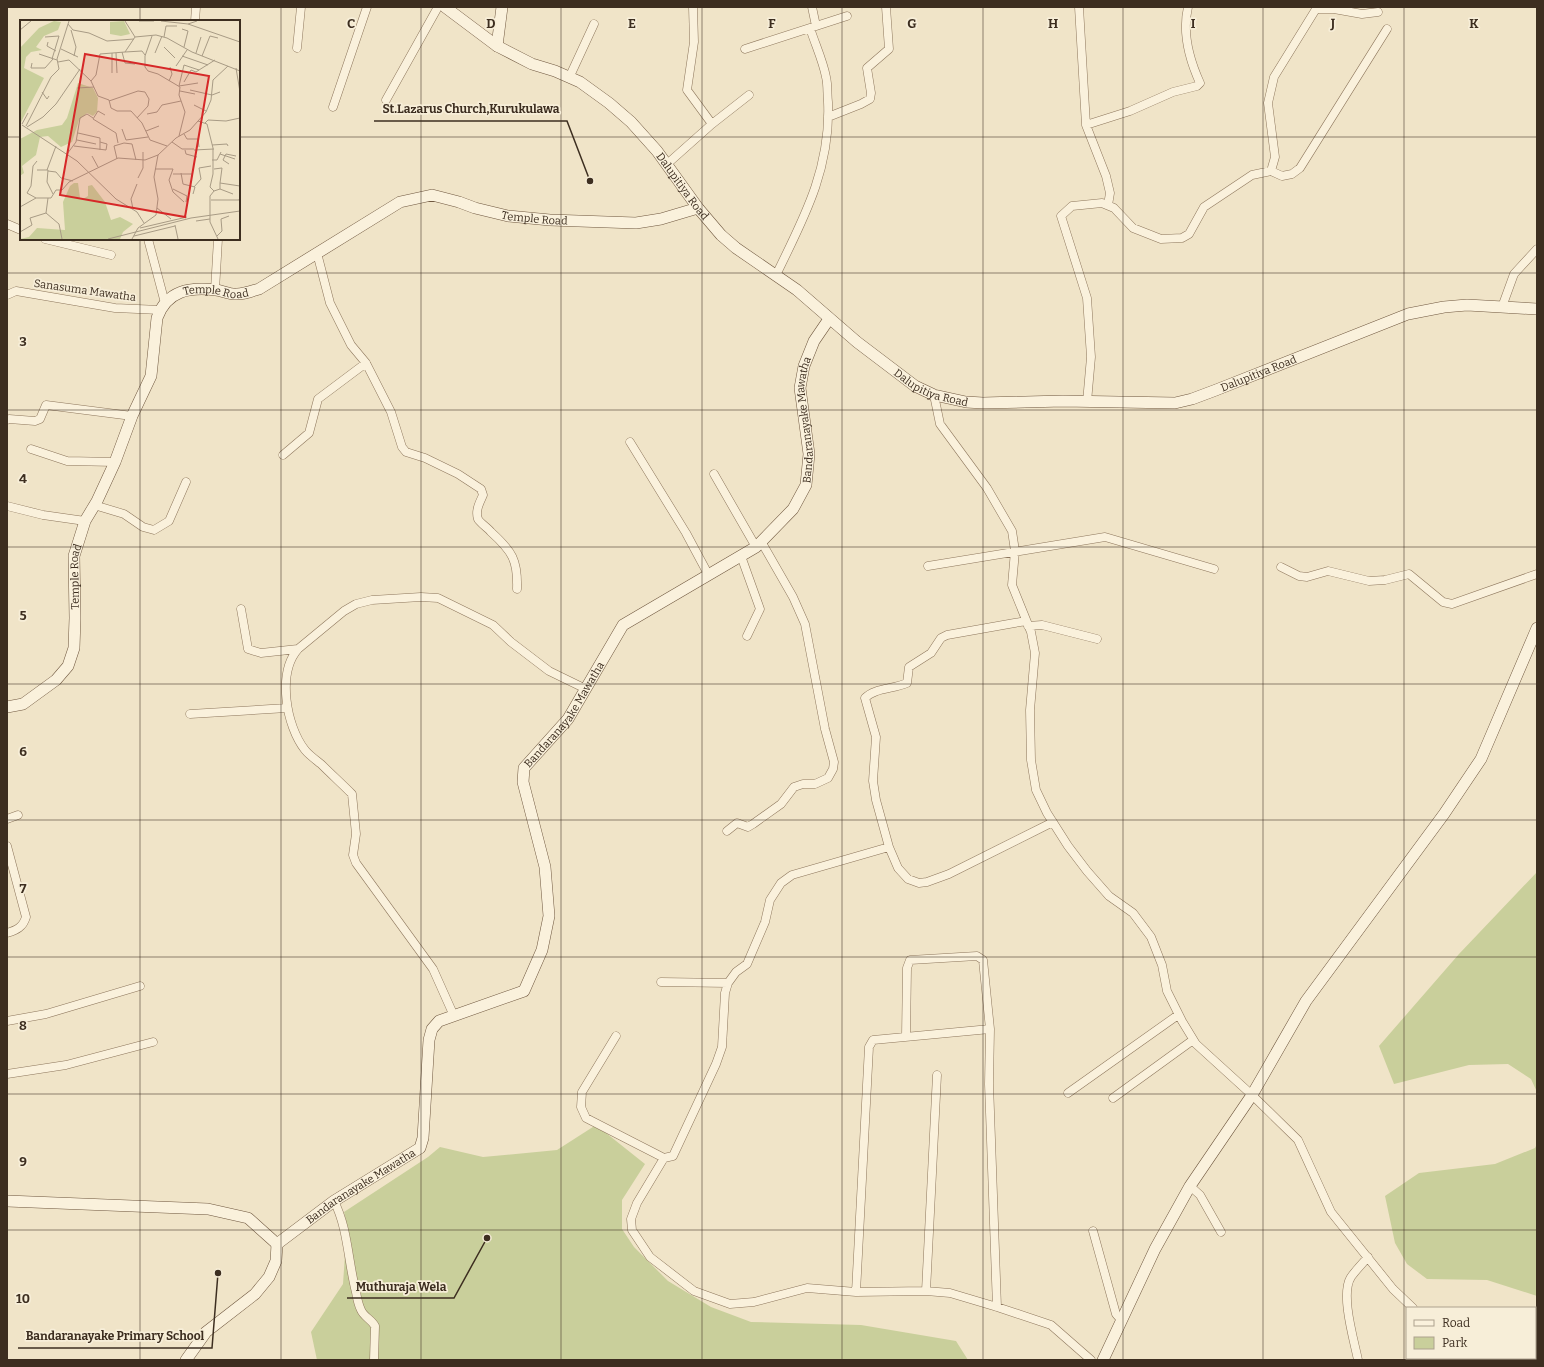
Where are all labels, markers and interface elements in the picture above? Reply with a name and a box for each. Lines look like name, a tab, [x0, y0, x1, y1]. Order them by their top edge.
text: C	[347, 16, 355, 31]
text: D	[486, 16, 496, 31]
text: E	[628, 16, 636, 31]
text: F	[768, 16, 776, 31]
text: G	[907, 16, 917, 31]
text: H	[1048, 16, 1058, 31]
text: I	[1191, 16, 1196, 31]
text: J	[1330, 16, 1336, 31]
text: K	[1469, 16, 1479, 31]
inset map	[20, 20, 240, 240]
callout: St.Lazarus Church,Kurukulawa	[374, 97, 567, 121]
text: St.Lazarus Church,Kurukulawa	[382, 102, 560, 116]
street label: Dalupitiya Road	[653, 150, 712, 223]
street label: Temple Road	[500, 209, 568, 228]
street label: Sanasuma Mawatha	[33, 277, 137, 304]
street label: Temple Road	[182, 283, 251, 301]
text: 3	[19, 334, 27, 349]
street label: Dalupitiya Road	[1219, 353, 1299, 394]
street label: Bandaranayake Mawatha	[794, 355, 816, 484]
street label: Dalupitiya Road	[891, 366, 970, 409]
text: 4	[19, 471, 27, 486]
street label: Temple Road	[68, 542, 85, 610]
text: 5	[19, 608, 27, 623]
street label: Bandaranayake Mawatha	[522, 660, 607, 770]
text: 6	[19, 744, 27, 759]
text: 7	[20, 881, 27, 896]
text: 8	[19, 1018, 27, 1033]
street label: Bandaranayake Mawatha	[304, 1146, 418, 1227]
text: 9	[19, 1154, 27, 1169]
callout: Muthuraja Wela	[347, 1274, 454, 1298]
text: Muthuraja Wela	[356, 1280, 447, 1295]
text: 10	[16, 1291, 30, 1306]
legend	[1406, 1307, 1536, 1359]
text: Road	[1442, 1316, 1470, 1330]
callout: Bandaranayake Primary School	[18, 1324, 212, 1348]
text: Bandaranayake Primary School	[26, 1329, 205, 1343]
text: Park	[1442, 1336, 1468, 1350]

